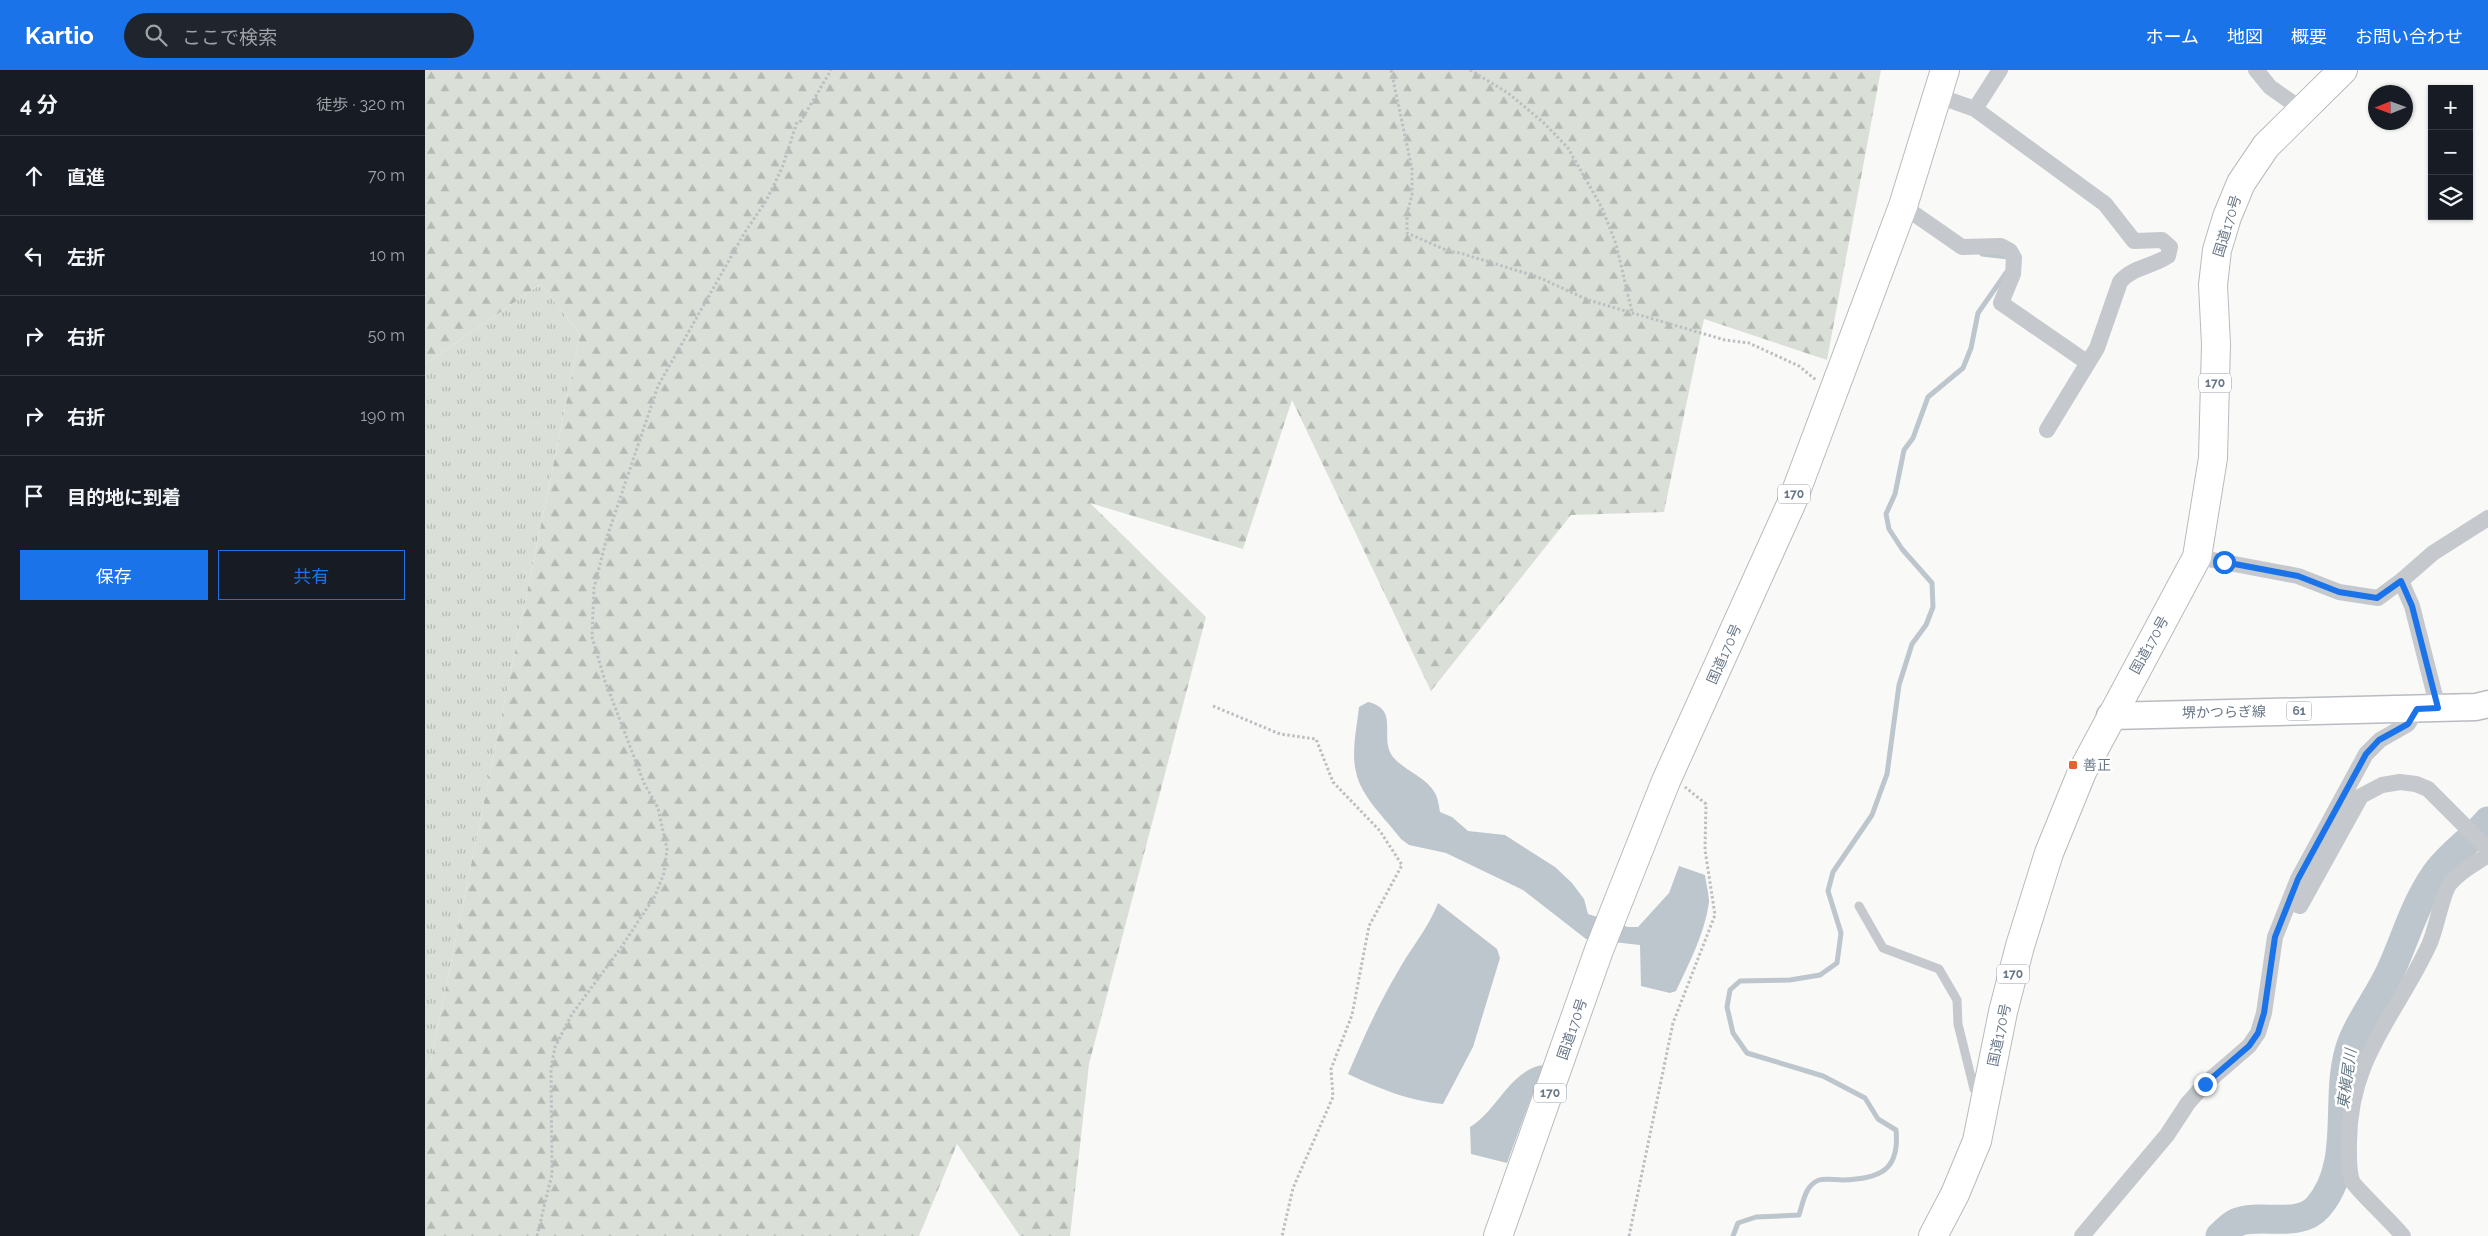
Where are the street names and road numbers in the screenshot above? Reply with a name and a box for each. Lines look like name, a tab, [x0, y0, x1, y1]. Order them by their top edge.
street label: 国道170号	[2210, 193, 2244, 259]
road number: 170	[2199, 374, 2231, 392]
road number: 170	[1778, 484, 1810, 504]
street label: 国道170号	[2127, 613, 2171, 677]
street label: 国道170号	[1704, 622, 1744, 686]
road number: 61	[2287, 701, 2311, 720]
street label: 堺かつらぎ線	[2182, 703, 2266, 721]
road number: 170	[1997, 964, 2029, 984]
street label: 国道170号	[1554, 996, 1590, 1062]
street label: 国道170号	[1985, 1002, 2013, 1068]
road number: 170	[1534, 1084, 1566, 1102]

